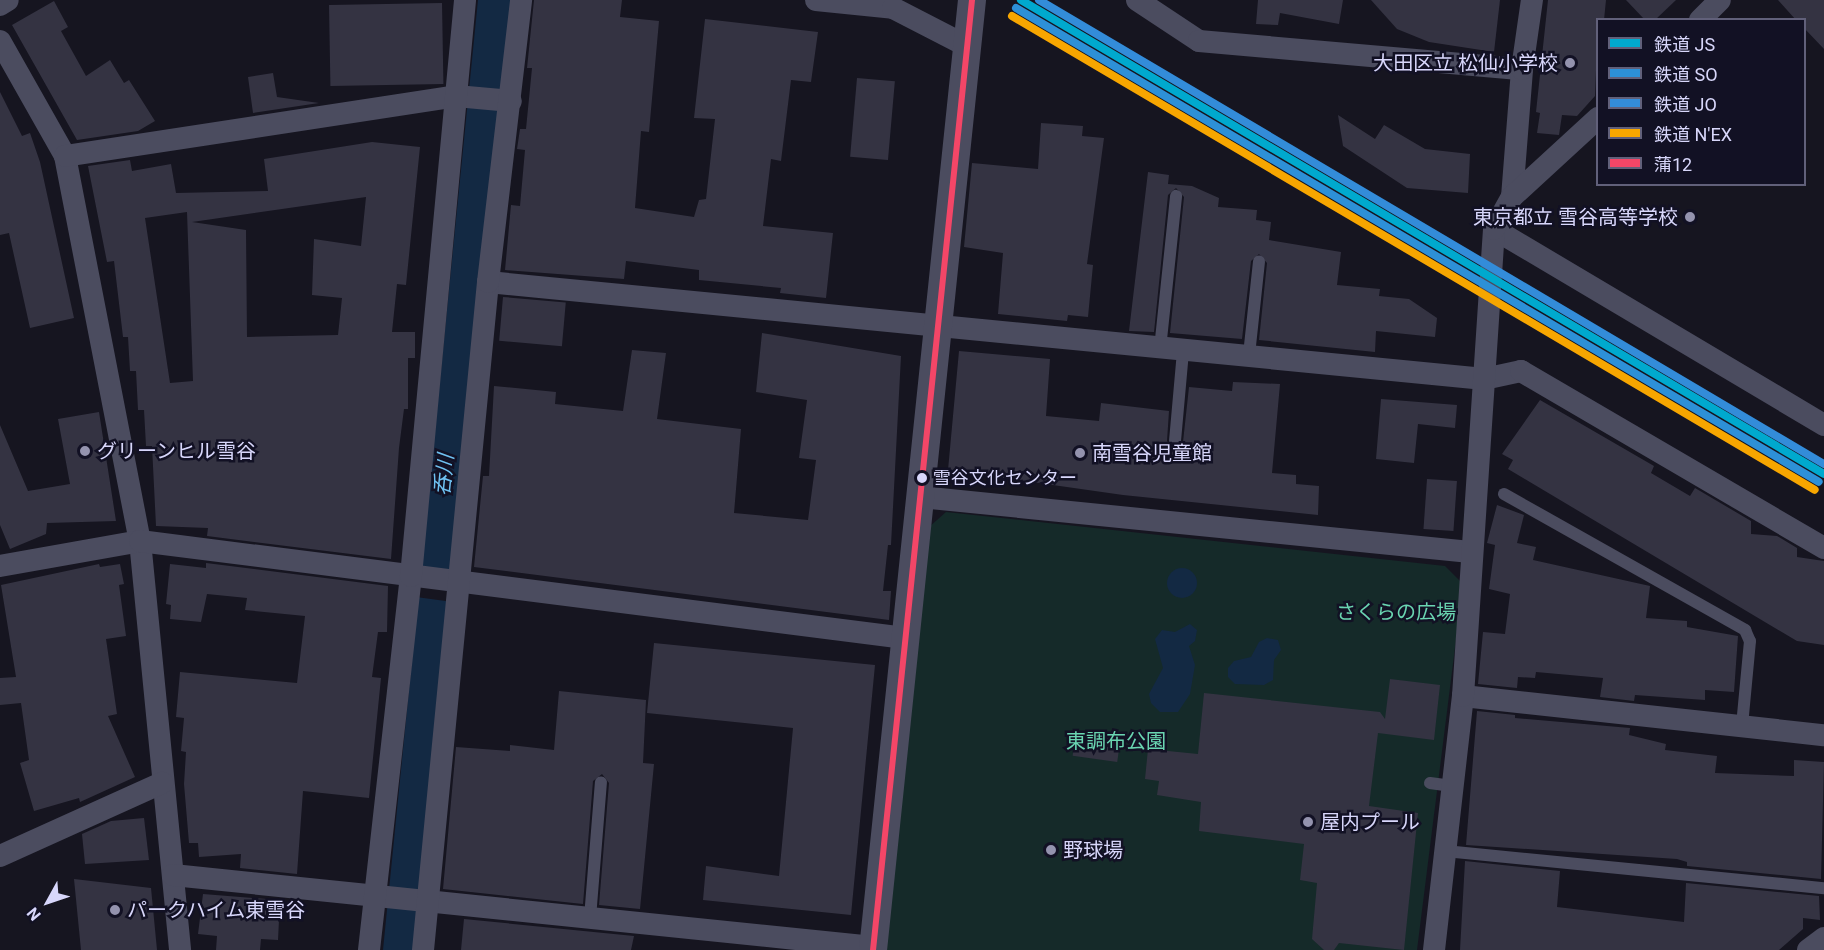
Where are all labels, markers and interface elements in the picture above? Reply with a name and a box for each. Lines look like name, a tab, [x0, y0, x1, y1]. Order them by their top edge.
legend	[1596, 18, 1806, 186]
text: 鉄道 JS	[1654, 34, 1715, 55]
place label: 大田区立 松仙小学校	[1373, 51, 1558, 75]
marker: 大田区立 松仙小学校	[1563, 56, 1577, 70]
text: 鉄道 SO	[1654, 64, 1718, 85]
text: 鉄道 JO	[1654, 94, 1717, 115]
text: 鉄道 N'EX	[1654, 124, 1732, 145]
text: 蒲12	[1654, 154, 1692, 175]
place label: 東京都立 雪谷高等学校	[1473, 205, 1678, 229]
marker: 東京都立 雪谷高等学校	[1683, 210, 1697, 224]
place label: グリーンヒル雪谷	[97, 439, 257, 463]
place label: 南雪谷児童館	[1092, 441, 1212, 465]
marker: グリーンヒル雪谷	[78, 444, 92, 458]
marker: 南雪谷児童館	[1073, 446, 1087, 460]
water label: 呑川	[429, 453, 459, 497]
place label: 雪谷文化センター	[933, 467, 1077, 489]
marker: 雪谷文化センター	[916, 472, 928, 484]
park label: さくらの広場	[1336, 600, 1456, 624]
park label: 東調布公園	[1066, 729, 1166, 753]
place label: 屋内プール	[1320, 810, 1420, 834]
marker: 屋内プール	[1301, 815, 1315, 829]
place label: 野球場	[1063, 838, 1123, 862]
marker: 野球場	[1044, 843, 1058, 857]
north arrow	[18, 872, 78, 932]
place label: パークハイム東雪谷	[127, 898, 307, 922]
text: N	[23, 903, 45, 924]
marker: パークハイム東雪谷	[108, 903, 122, 917]

